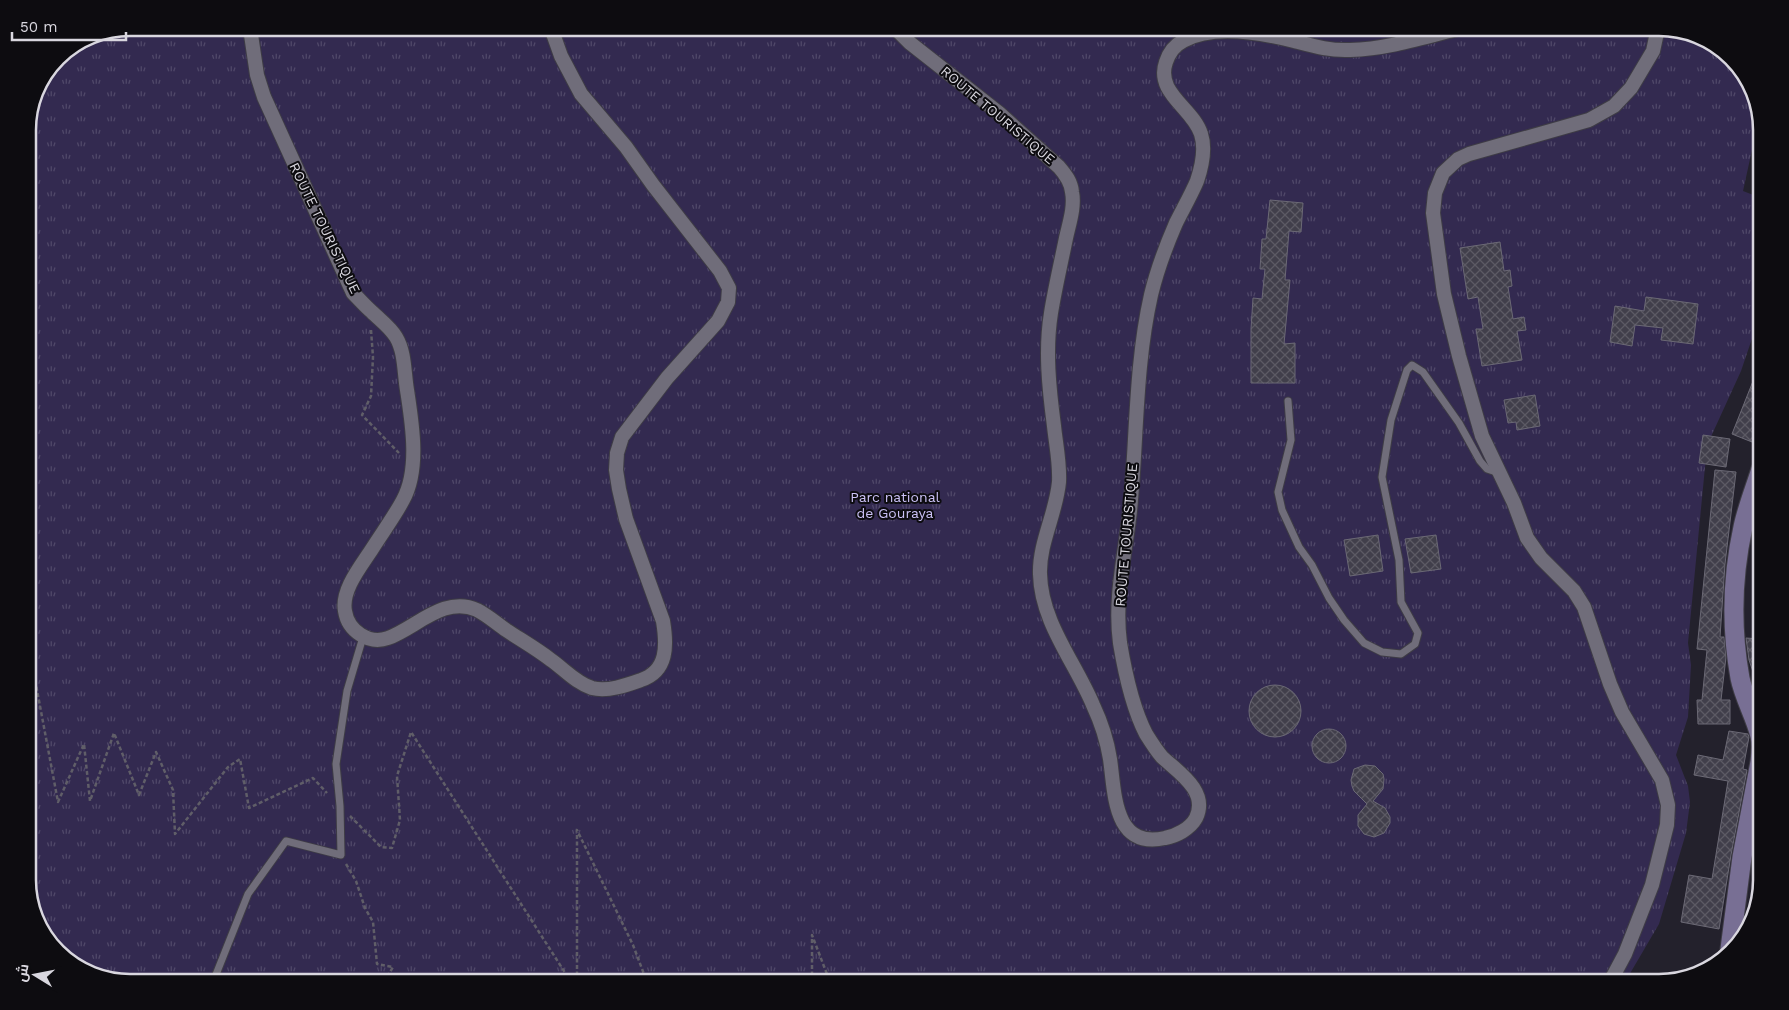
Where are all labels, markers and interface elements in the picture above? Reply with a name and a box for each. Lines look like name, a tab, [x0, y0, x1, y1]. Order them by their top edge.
scale bar	[12, 10, 126, 42]
text: 50 m	[20, 18, 57, 36]
street label: ROUTE TOURISTIQUE	[938, 63, 1058, 167]
street label: ROUTE TOURISTIQUE	[286, 160, 364, 296]
street label: ROUTE TOURISTIQUE	[1112, 463, 1140, 607]
park label: Parc national de Gouraya	[850, 489, 941, 521]
north arrow	[10, 950, 60, 1000]
text: ش	[13, 962, 33, 983]

